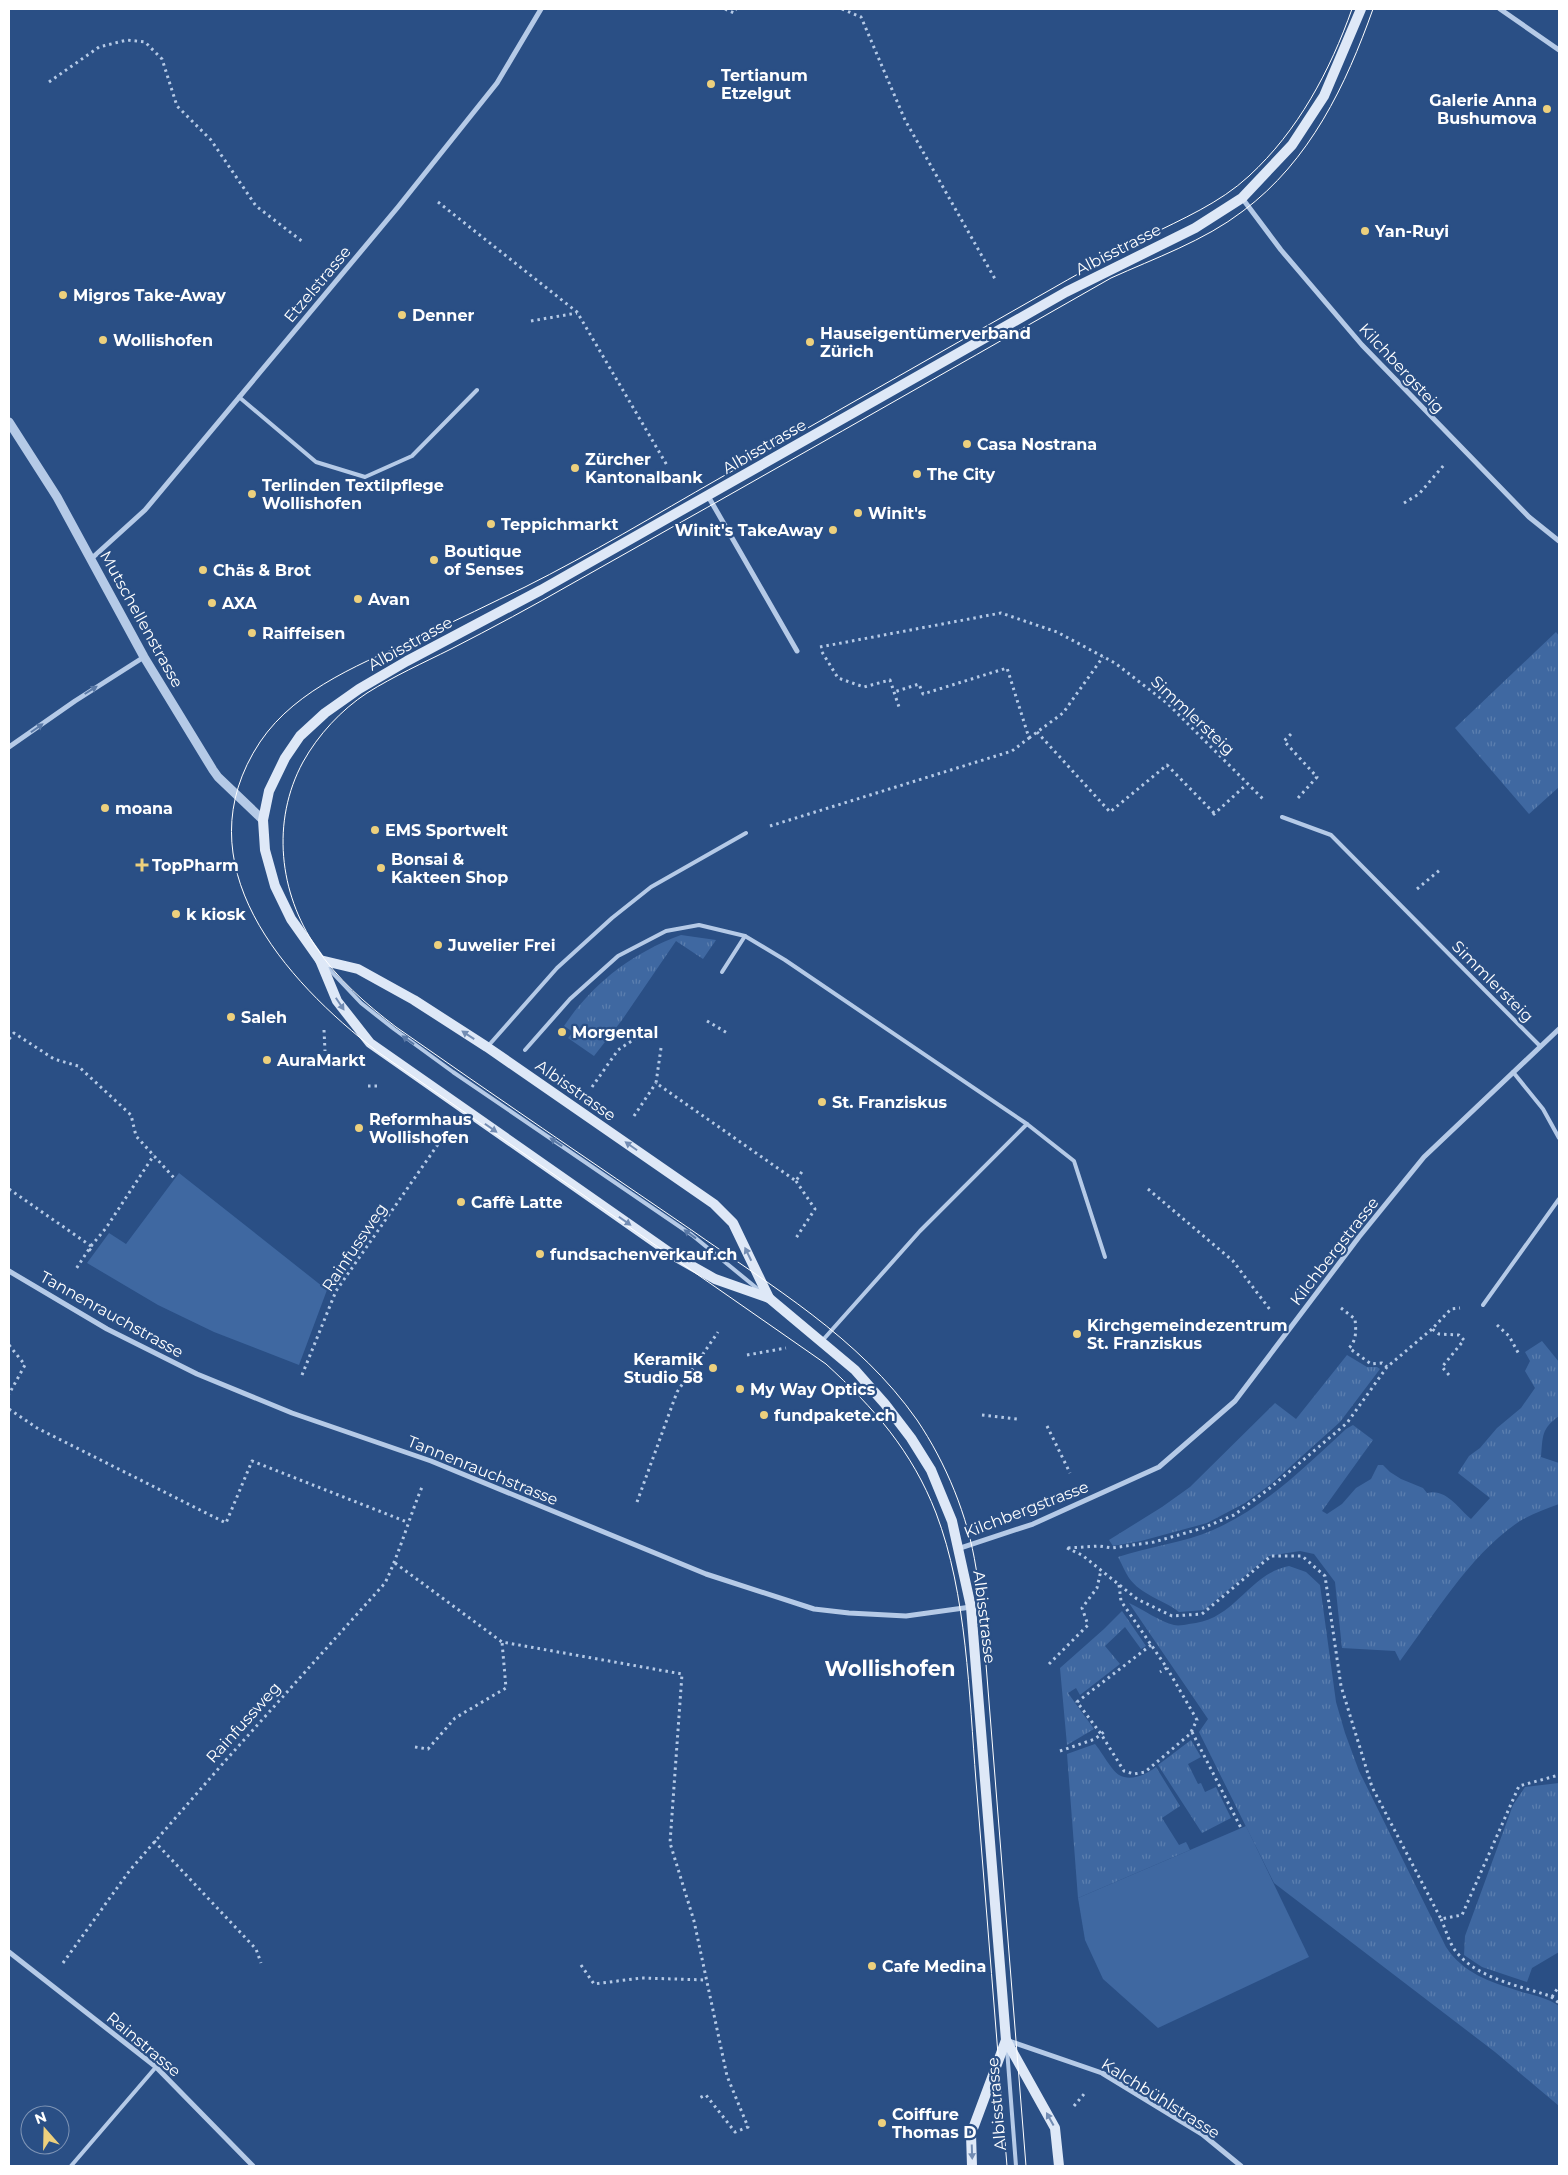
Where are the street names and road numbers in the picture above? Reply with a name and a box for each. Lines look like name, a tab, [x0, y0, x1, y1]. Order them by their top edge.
street label: Albisstrasse	[1072, 220, 1164, 279]
street label: Etzelstrasse	[280, 242, 355, 326]
street label: Kilchbergsteig	[1355, 319, 1448, 417]
street label: Albisstrasse	[719, 415, 810, 478]
street label: Mutschellenstrasse	[96, 547, 187, 691]
street label: Albisstrasse	[365, 612, 456, 674]
street label: Simmlersteig	[1147, 672, 1238, 759]
street label: Simmlersteig	[1448, 937, 1537, 1026]
street label: Albisstrasse	[532, 1056, 619, 1125]
street label: Kilchbergstrasse	[1286, 1193, 1383, 1309]
street label: Rainfussweg	[318, 1200, 391, 1295]
street label: Tannenrauchstrasse	[37, 1267, 187, 1362]
street label: Tannenrauchstrasse	[405, 1432, 561, 1509]
street label: Kilchbergstrasse	[961, 1477, 1091, 1542]
street label: Albisstrasse	[969, 1569, 1000, 1665]
street label: Rainfussweg	[202, 1678, 285, 1767]
street label: Rainstrasse	[103, 2008, 185, 2081]
street label: Kalchbühlstrasse	[1098, 2054, 1223, 2143]
street label: Albisstrasse	[983, 2057, 1010, 2151]

